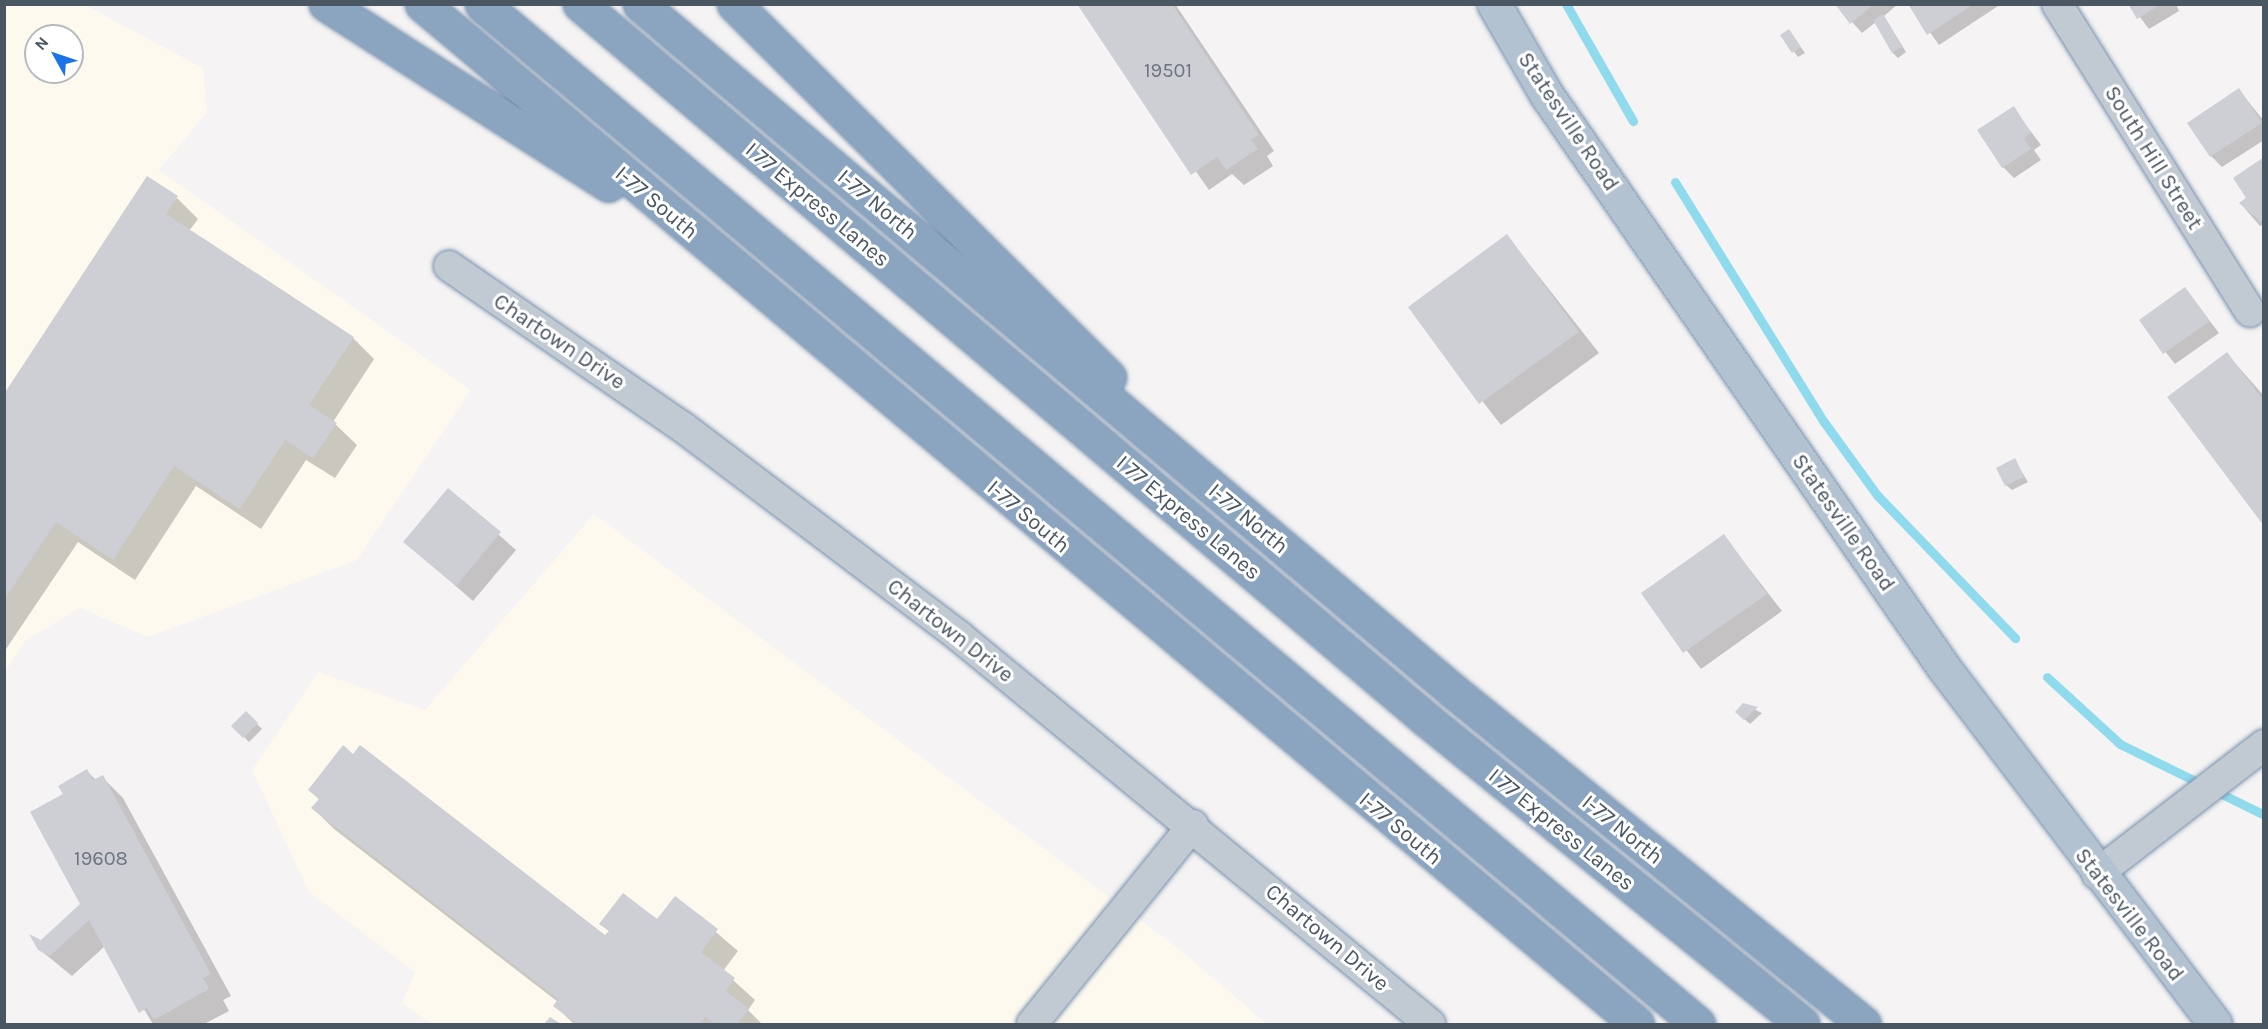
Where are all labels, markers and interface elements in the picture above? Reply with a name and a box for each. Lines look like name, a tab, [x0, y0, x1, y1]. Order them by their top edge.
north arrow	[24, 24, 84, 84]
text: N	[30, 33, 52, 54]
street label: Statesville Road	[1512, 48, 1624, 196]
house number: 19501	[1144, 58, 1192, 82]
street label: South Hill Street	[2098, 81, 2208, 235]
street label: I 77 Express Lanes	[740, 137, 894, 273]
street label: I-77 South	[609, 161, 703, 245]
street label: I-77 North	[832, 164, 922, 246]
street label: Chartown Drive	[488, 288, 630, 396]
street label: Statesville Road	[1786, 449, 1900, 597]
street label: I 77 Express Lanes	[1111, 450, 1265, 586]
street label: I-77 South	[981, 475, 1075, 559]
street label: I-77 North	[1203, 478, 1293, 560]
street label: Chartown Drive	[882, 574, 1018, 688]
street label: I 77 Express Lanes	[1483, 763, 1639, 897]
street label: I-77 South	[1353, 787, 1447, 871]
street label: I-77 North	[1576, 789, 1668, 871]
street label: Statesville Road	[2069, 843, 2189, 987]
house number: 19608	[74, 846, 128, 870]
street label: Chartown Drive	[1260, 879, 1394, 997]

